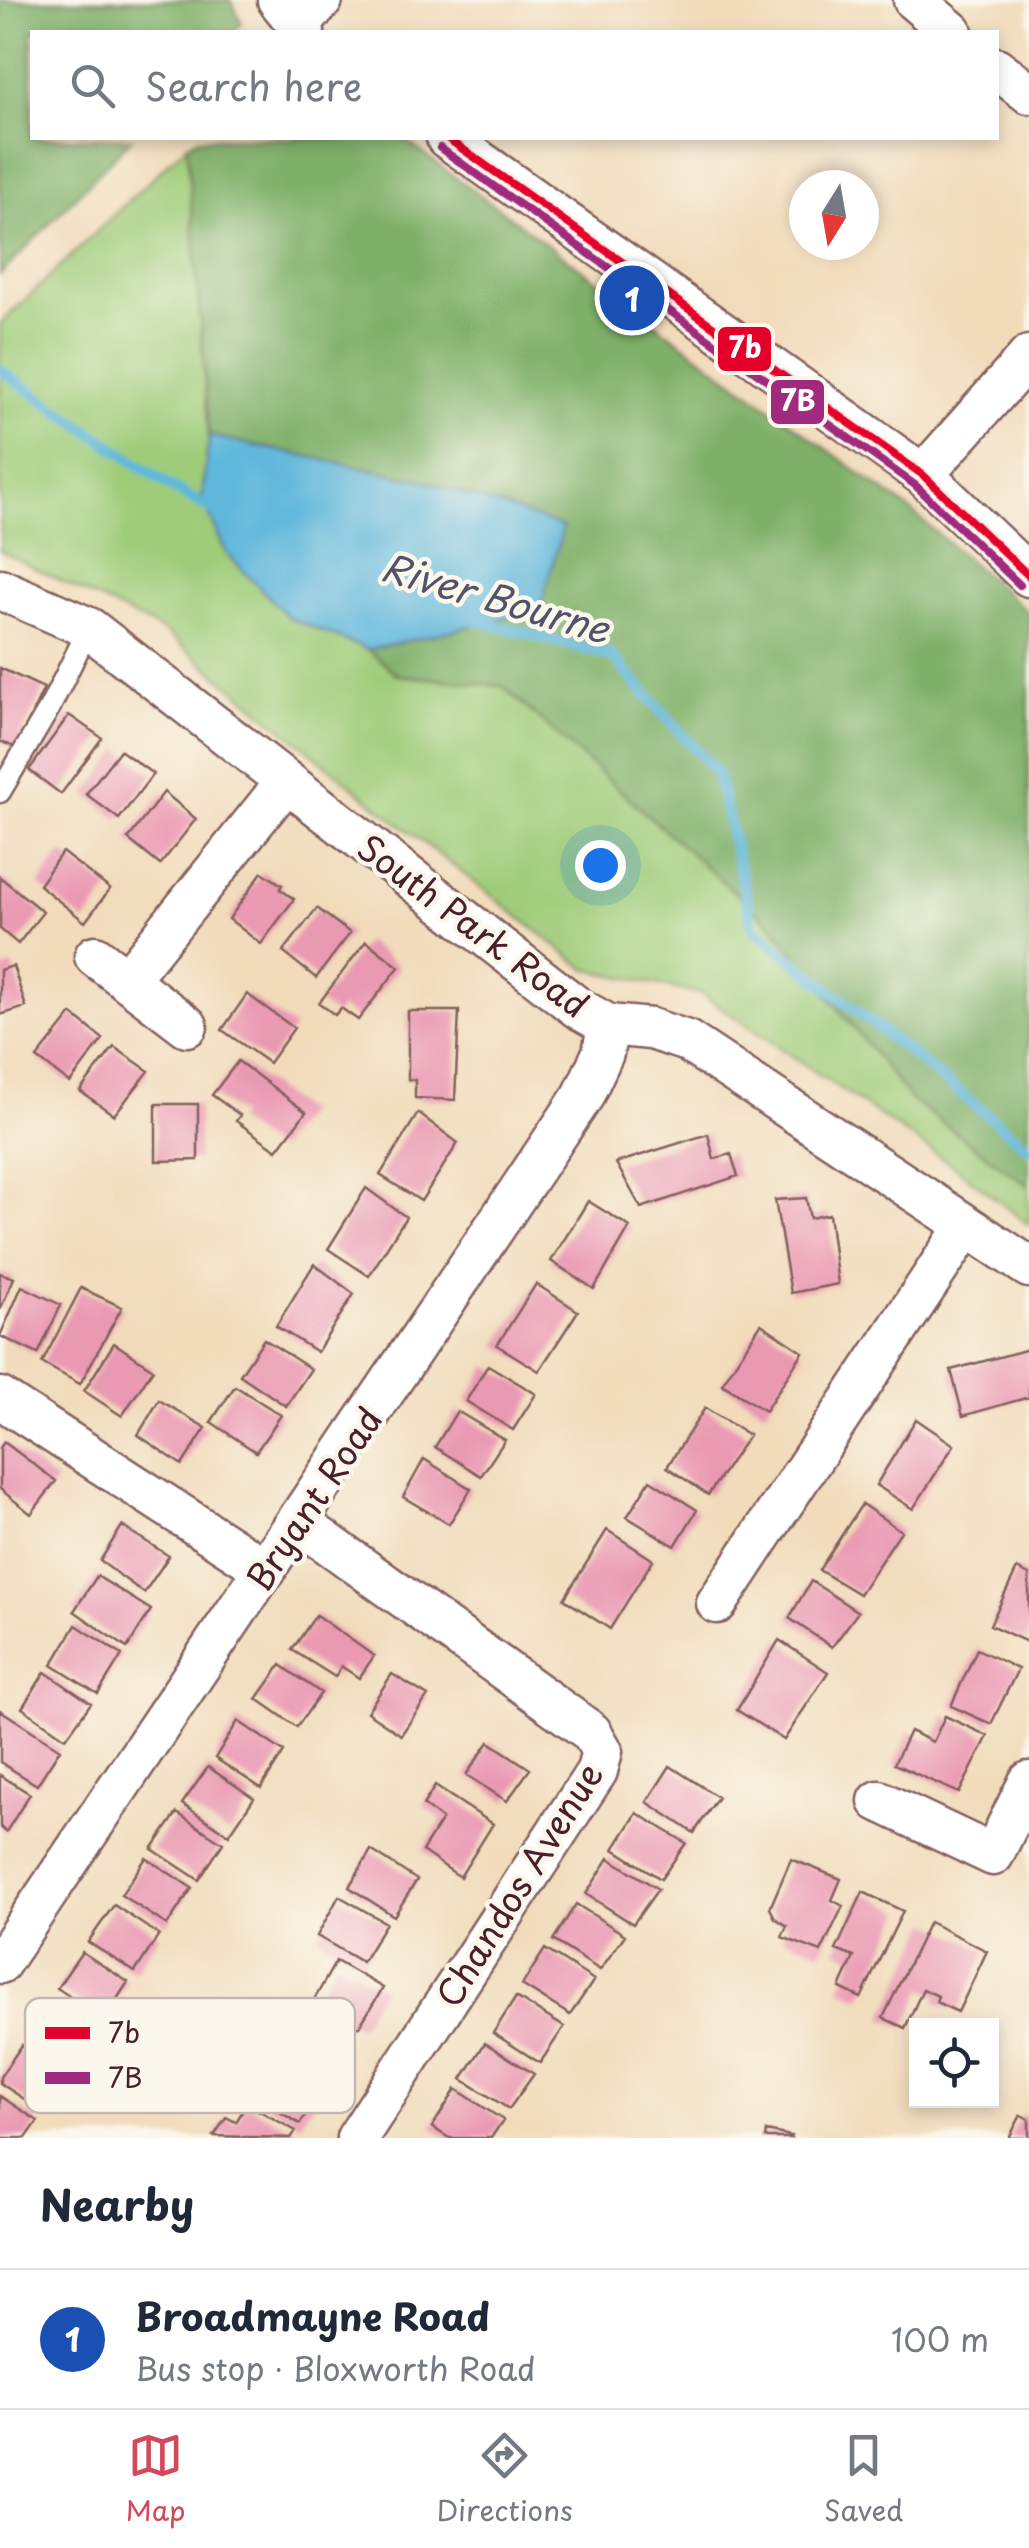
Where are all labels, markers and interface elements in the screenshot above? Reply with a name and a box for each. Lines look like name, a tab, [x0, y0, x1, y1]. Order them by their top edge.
search box	[30, 30, 999, 140]
text: Search here	[145, 57, 362, 114]
icon: search	[65, 58, 120, 113]
north arrow	[789, 170, 879, 260]
pin: 1	[600, 260, 664, 336]
line badge: 7b	[716, 325, 773, 373]
text: 7b	[729, 325, 761, 368]
line badge: 7B	[769, 378, 826, 426]
text: 7B	[780, 378, 816, 421]
water label: River Bourne	[375, 537, 617, 657]
street label: South Park Road	[347, 820, 601, 1030]
your location	[575, 840, 626, 891]
street label: Bryant Road	[232, 1396, 394, 1600]
street label: Chandos Avenue	[421, 1751, 615, 2017]
legend	[25, 1998, 355, 2113]
text: 7b	[108, 2010, 140, 2053]
map controls	[909, 2018, 999, 2108]
button: locate	[909, 2018, 999, 2108]
text: 7B	[108, 2055, 142, 2098]
text: Nearby	[40, 2172, 194, 2235]
text: Broadmayne Road	[135, 2287, 490, 2344]
text: 1	[65, 2315, 80, 2363]
text: 100 m	[891, 2315, 989, 2363]
text: Bus stop · Bloxworth Road	[135, 2344, 536, 2392]
tab: Map	[126, 2428, 185, 2531]
tab: Directions	[437, 2428, 573, 2531]
tab: Saved	[824, 2428, 903, 2531]

